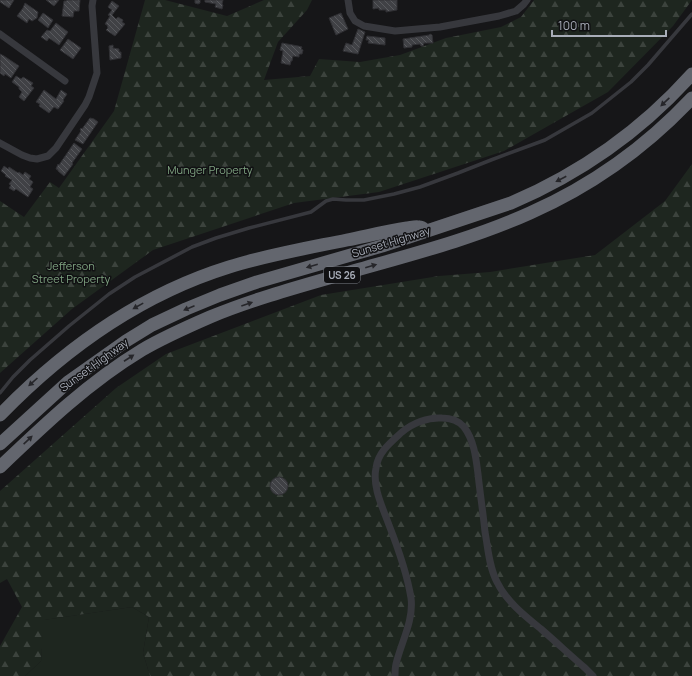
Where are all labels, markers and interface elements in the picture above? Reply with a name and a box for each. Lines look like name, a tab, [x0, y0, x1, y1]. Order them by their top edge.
scale bar	[552, 12, 666, 38]
text: 100 m	[558, 17, 590, 34]
one-way arrow	[660, 97, 670, 107]
park label: Munger Property	[167, 162, 253, 177]
one-way arrow	[555, 176, 567, 182]
street label: Sunset Highway	[350, 222, 432, 261]
park label: Jefferson Street Property	[32, 258, 110, 286]
one-way arrow	[306, 263, 318, 269]
one-way arrow	[366, 263, 378, 269]
road number: US 26	[324, 267, 360, 283]
one-way arrow	[241, 300, 253, 306]
one-way arrow	[132, 302, 144, 309]
one-way arrow	[184, 305, 195, 311]
street label: Sunset Highway	[56, 334, 131, 395]
one-way arrow	[123, 355, 135, 362]
one-way arrow	[28, 378, 39, 387]
one-way arrow	[23, 435, 33, 445]

